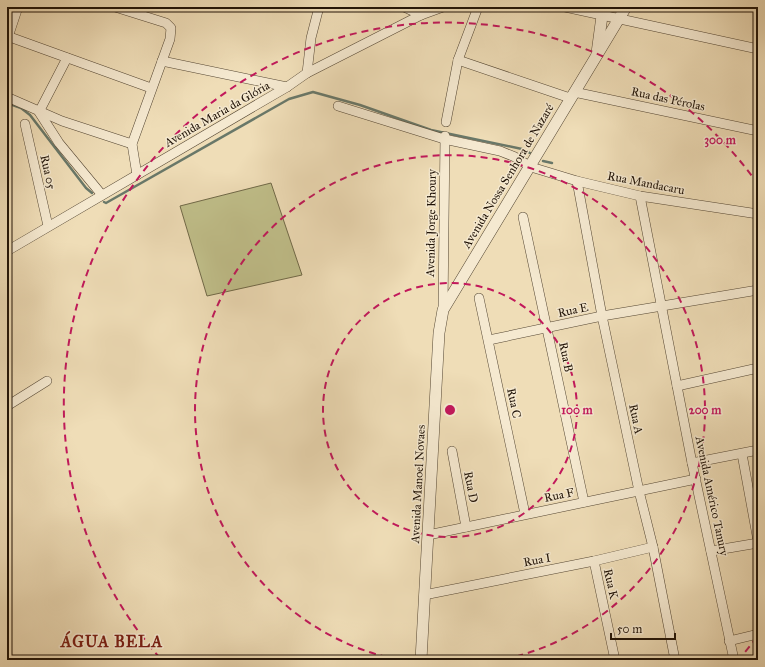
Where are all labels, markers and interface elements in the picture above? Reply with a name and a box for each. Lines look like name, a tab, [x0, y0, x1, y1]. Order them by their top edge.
street label: Avenida Maria da Glória	[161, 78, 273, 150]
street label: Rua das Pérolas	[630, 84, 706, 114]
street label: Avenida Nossa Senhora de Nazaré	[459, 101, 557, 252]
text: 300 m	[704, 133, 737, 148]
street label: Rua 05	[37, 153, 59, 191]
street label: Avenida Jorge Khoury	[423, 169, 440, 278]
street label: Rua Mandacaru	[606, 169, 686, 197]
street label: Rua E	[556, 300, 590, 320]
street label: Rua B	[556, 341, 576, 373]
street label: Rua C	[504, 387, 524, 419]
centre of rings	[443, 403, 457, 417]
text: 100 m	[561, 403, 594, 417]
street label: Rua A	[626, 403, 646, 435]
text: 200 m	[689, 403, 722, 417]
street label: Avenida Manoel Novaes	[408, 424, 428, 545]
street label: Avenida Américo Tanury	[692, 434, 732, 557]
street label: Rua D	[461, 470, 481, 504]
street label: Rua F	[543, 485, 575, 505]
street label: Rua I	[522, 551, 552, 569]
street label: Rua K	[601, 567, 621, 601]
scale bar	[611, 615, 675, 641]
text: 50 m	[617, 622, 642, 636]
district label: ÁGUA BELA	[60, 630, 163, 651]

